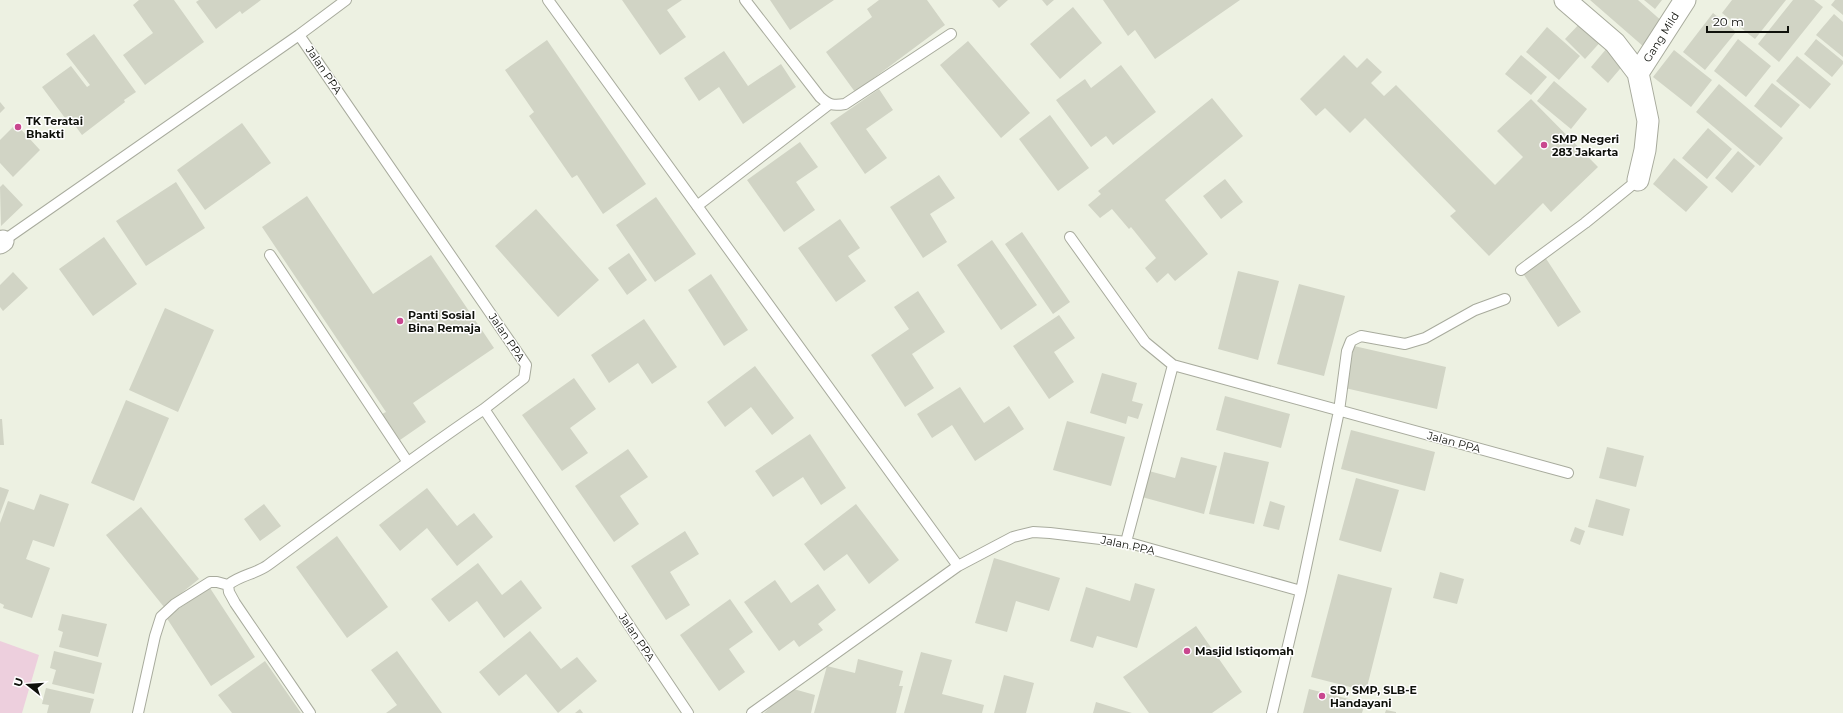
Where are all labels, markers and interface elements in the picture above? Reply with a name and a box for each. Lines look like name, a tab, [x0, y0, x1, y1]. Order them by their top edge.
scale bar	[1707, 8, 1788, 34]
street label: Gang Mild	[1640, 9, 1682, 65]
text: 20 m	[1713, 14, 1744, 29]
street label: Jalan PPA	[302, 43, 345, 97]
place label: TK Teratai Bhakti	[26, 114, 83, 141]
marker: TK Teratai Bhakti	[13, 122, 23, 132]
place label: SMP Negeri 283 Jakarta	[1552, 132, 1619, 159]
marker: SMP Negeri 283 Jakarta	[1539, 140, 1549, 150]
place label: Panti Sosial Bina Remaja	[408, 308, 481, 335]
street label: Jalan PPA	[485, 310, 528, 364]
marker: Panti Sosial Bina Remaja	[395, 316, 405, 326]
street label: Jalan PPA	[1425, 428, 1482, 456]
street label: Jalan PPA	[1099, 532, 1156, 558]
street label: Jalan PPA	[615, 610, 658, 664]
place label: Masjid Istiqomah	[1195, 644, 1294, 658]
marker: Masjid Istiqomah	[1182, 646, 1192, 656]
north arrow	[8, 665, 48, 705]
text: U	[10, 676, 26, 688]
place label: SD, SMP, SLB-E Handayani	[1330, 683, 1417, 710]
marker: SD, SMP, SLB-E Handayani	[1317, 691, 1327, 701]

